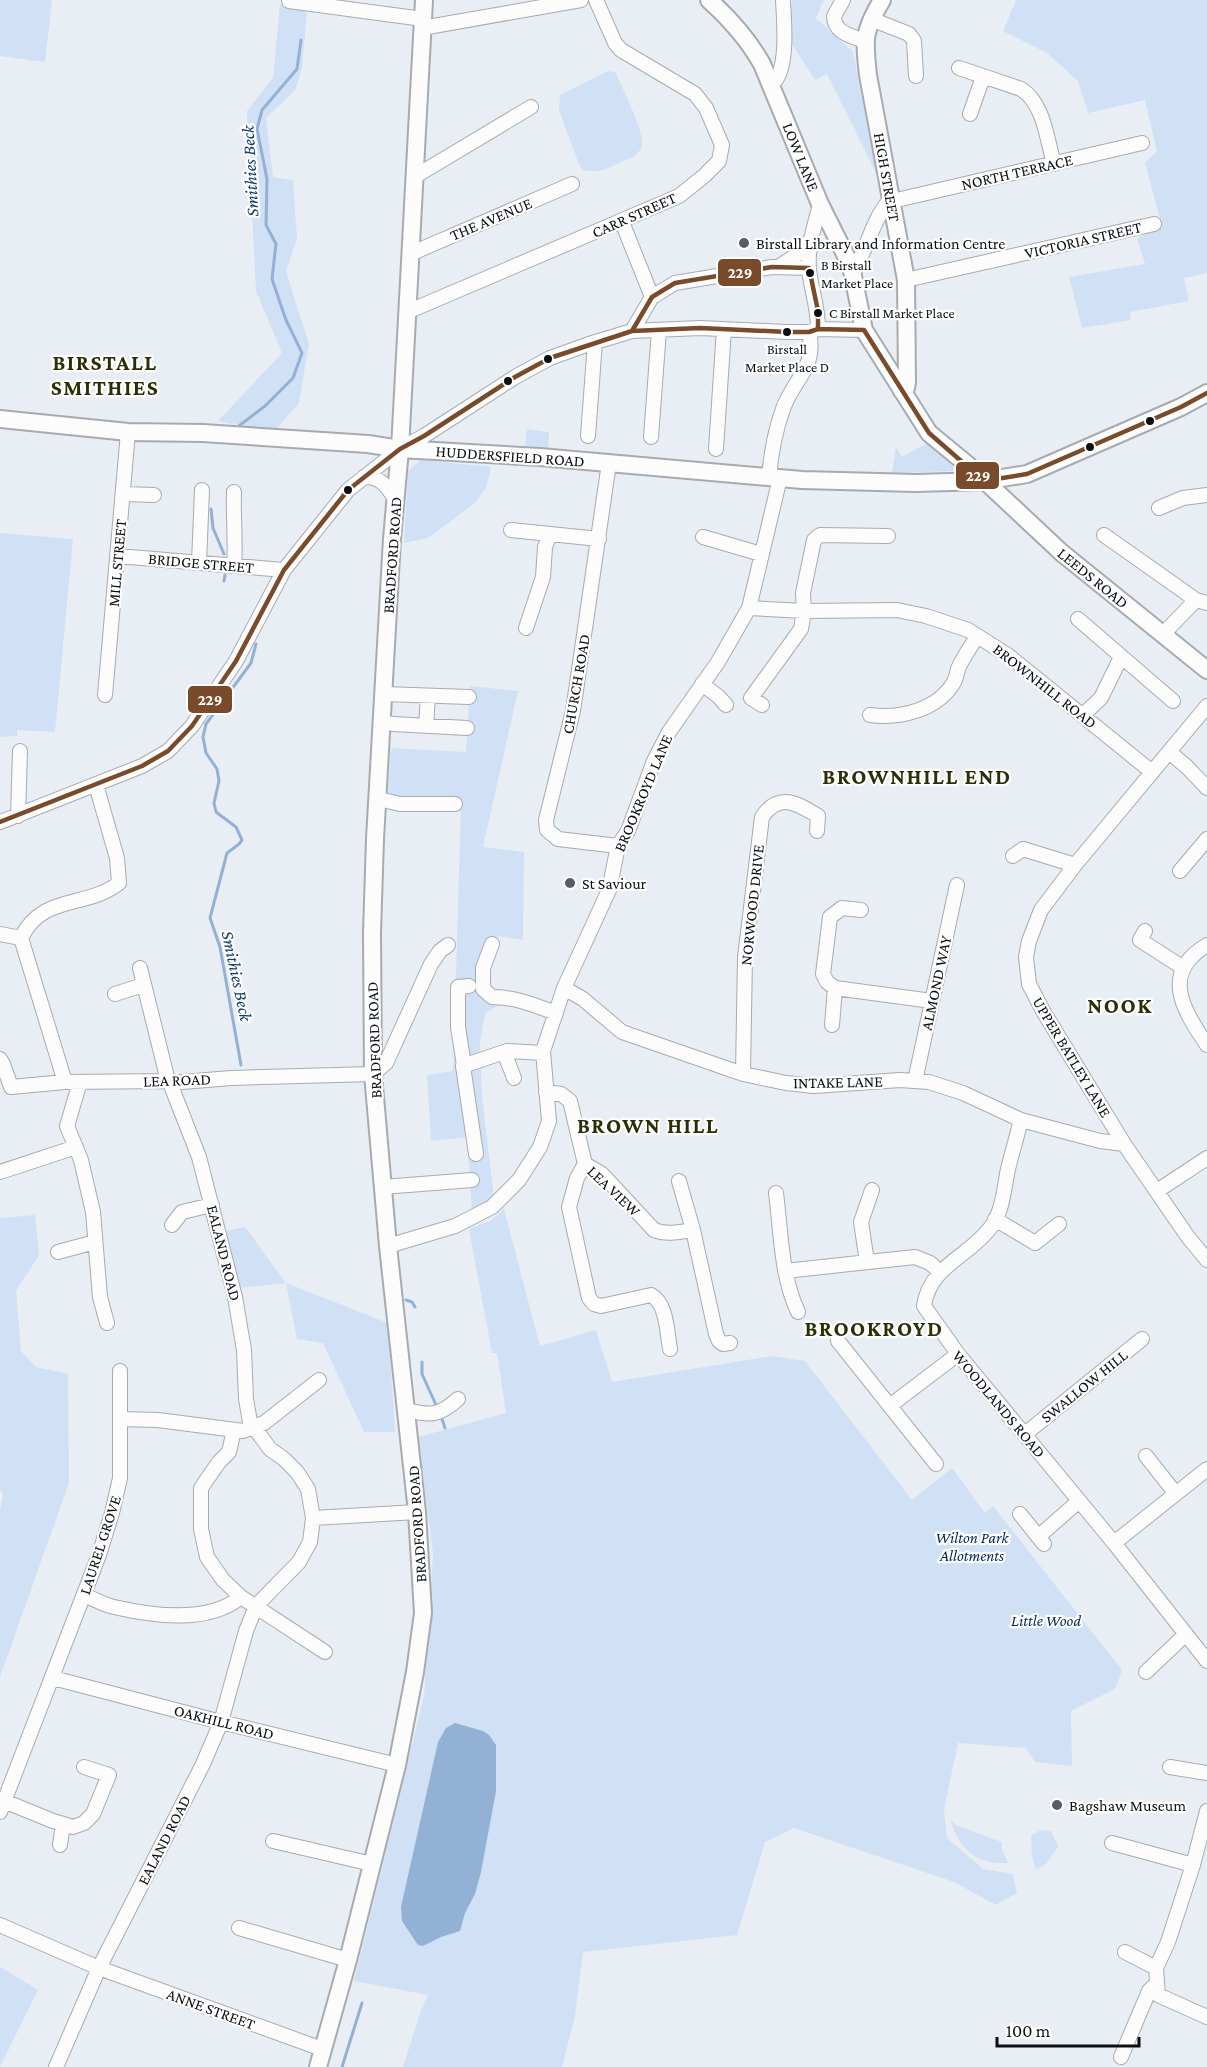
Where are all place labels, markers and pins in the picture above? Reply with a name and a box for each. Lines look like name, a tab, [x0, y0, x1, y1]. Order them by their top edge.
place label: Birstall Library and Information Centre	[756, 235, 1005, 253]
marker: Birstall Library and Information Centre	[737, 236, 751, 250]
place label: B Birstall Market Place	[821, 257, 893, 291]
marker: B Birstall Market Place	[804, 267, 816, 279]
place label: C Birstall Market Place	[829, 305, 955, 321]
marker: C Birstall Market Place	[812, 307, 824, 319]
marker: Birstall Market Place D	[781, 326, 793, 338]
place label: Birstall Market Place D	[745, 341, 829, 375]
unlabelled marker	[542, 353, 554, 365]
unlabelled marker	[502, 375, 514, 387]
unlabelled marker	[1144, 415, 1156, 427]
unlabelled marker	[1084, 441, 1096, 453]
unlabelled marker	[342, 484, 354, 496]
place label: St Saviour	[582, 875, 647, 892]
marker: St Saviour	[563, 876, 577, 890]
place label: Bagshaw Museum	[1069, 1797, 1186, 1815]
marker: Bagshaw Museum	[1050, 1798, 1064, 1812]

